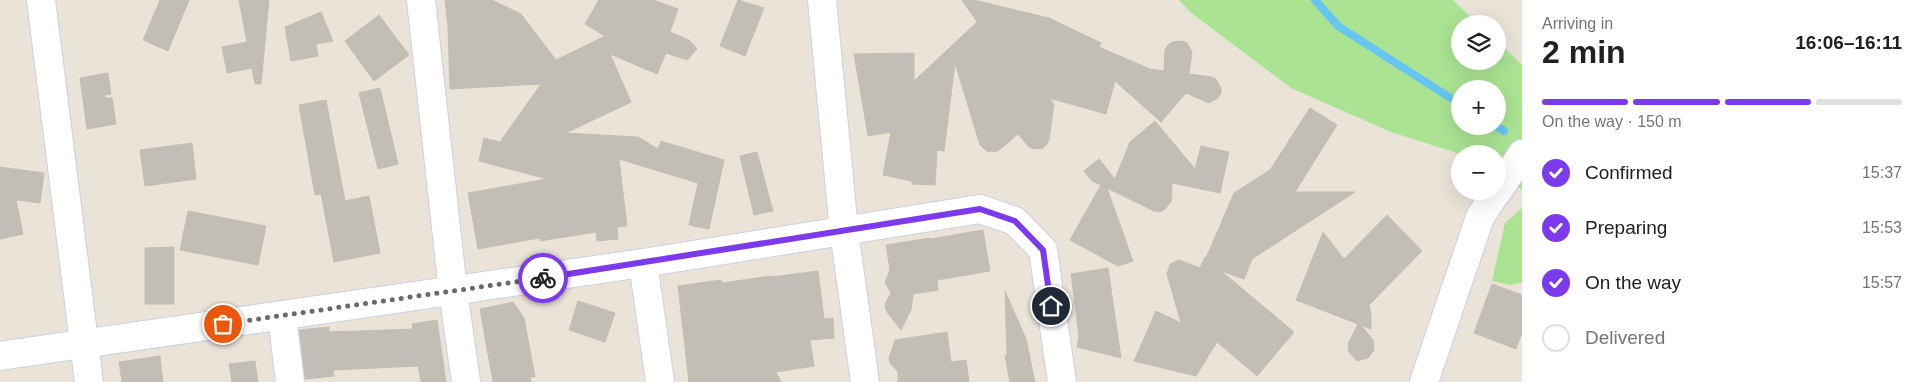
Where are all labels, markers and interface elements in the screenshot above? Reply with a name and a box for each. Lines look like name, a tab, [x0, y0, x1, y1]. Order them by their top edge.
map controls	[1451, 15, 1506, 200]
button: layers	[1451, 15, 1506, 70]
text: Arriving in	[1542, 15, 1613, 32]
text: 16:06–16:11	[1795, 32, 1902, 53]
text: 2 min	[1542, 34, 1626, 70]
button: +	[1451, 80, 1506, 135]
text: On the way · 150 m	[1542, 113, 1682, 130]
button: −	[1451, 145, 1506, 200]
icon: check	[1542, 159, 1570, 187]
text: Confirmed	[1585, 162, 1673, 183]
text: 15:37	[1862, 164, 1902, 181]
icon: check	[1542, 214, 1570, 242]
text: Preparing	[1585, 217, 1667, 238]
text: 15:53	[1862, 219, 1902, 236]
courier	[518, 253, 568, 303]
icon: bike	[529, 264, 557, 292]
icon: check	[1542, 269, 1570, 297]
text: On the way	[1585, 272, 1681, 293]
text: 15:57	[1862, 274, 1902, 291]
pin	[1030, 285, 1072, 327]
icon: home	[1037, 292, 1065, 320]
pin	[202, 303, 244, 345]
icon: bag	[209, 310, 237, 338]
text: Delivered	[1585, 327, 1665, 348]

